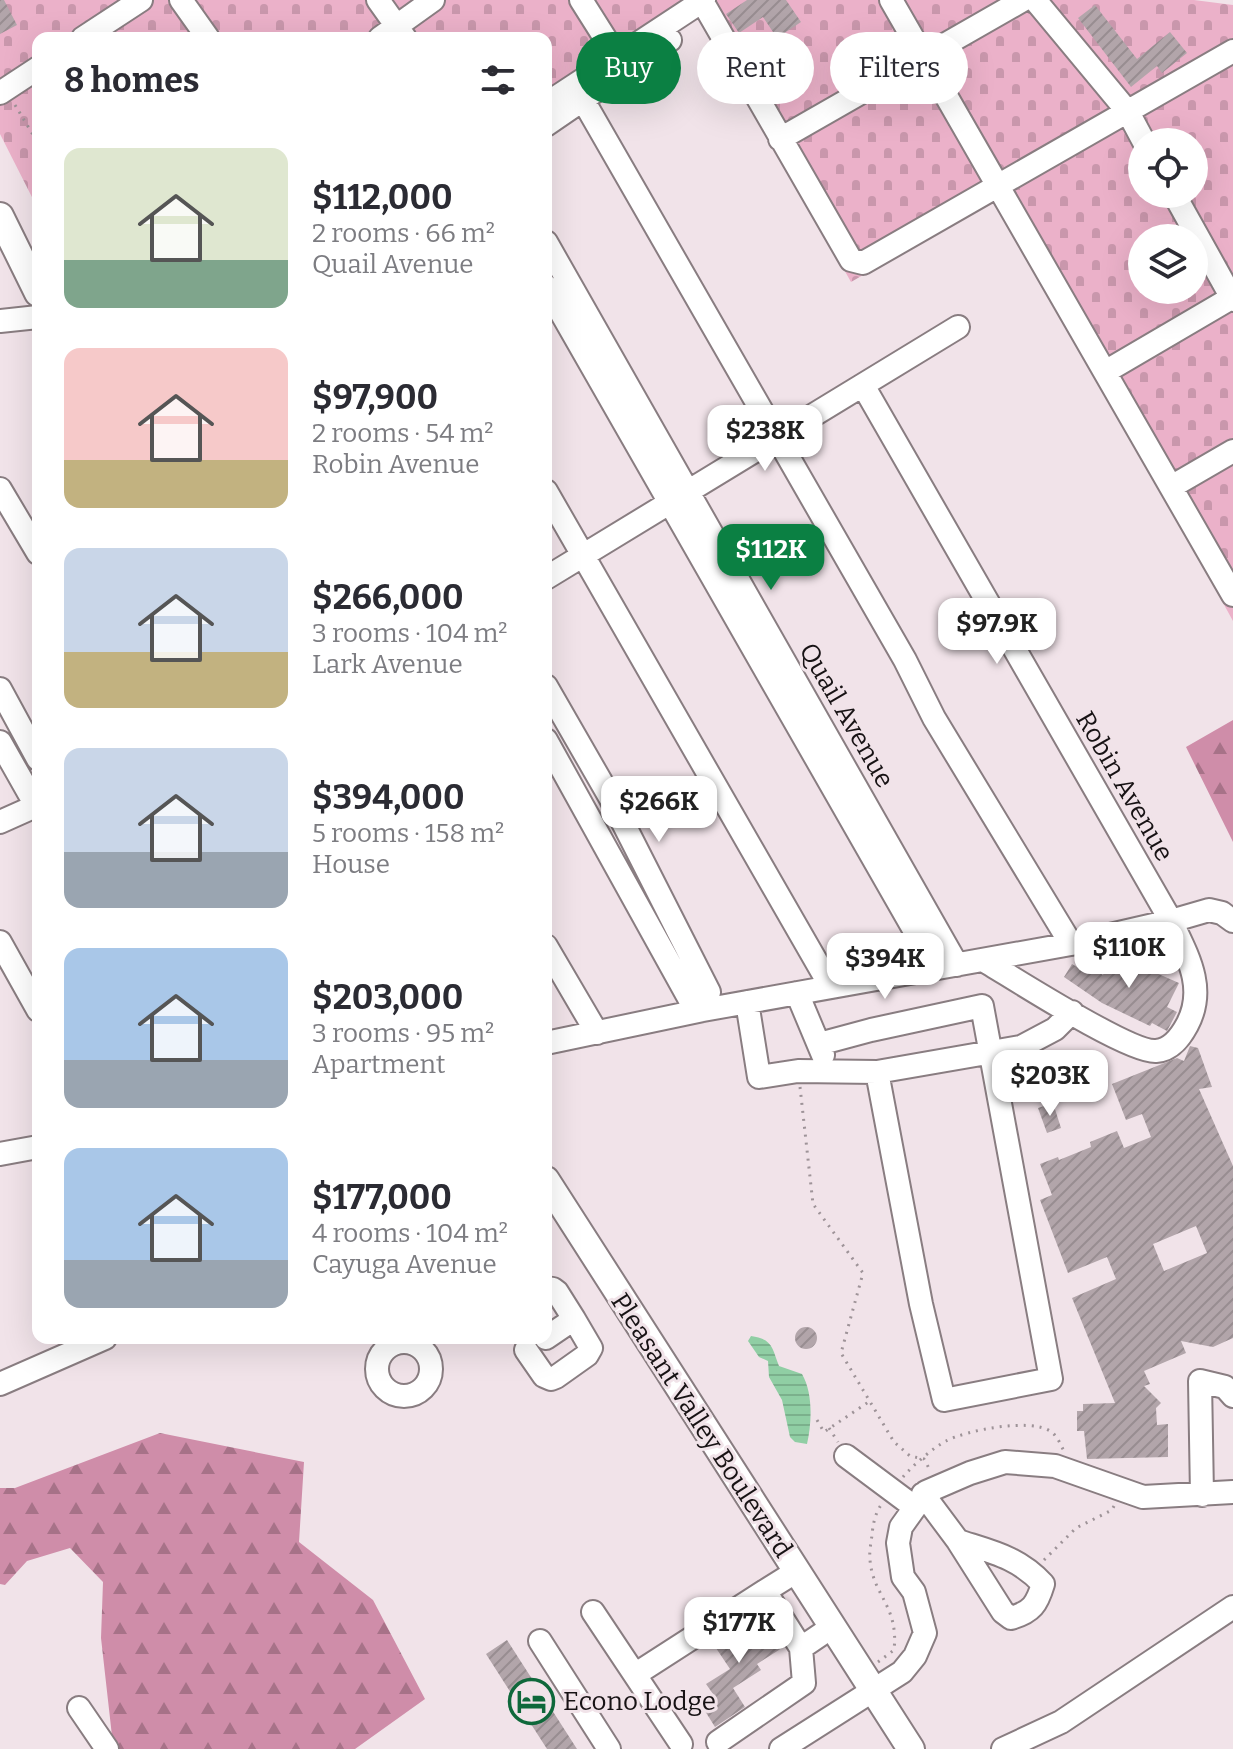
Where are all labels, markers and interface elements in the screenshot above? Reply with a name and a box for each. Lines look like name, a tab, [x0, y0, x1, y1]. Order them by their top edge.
chip: Buy	[576, 32, 681, 104]
chip: Rent	[697, 32, 814, 104]
chip: Filters	[830, 32, 968, 104]
icon: filters	[476, 58, 520, 102]
text: 8 homes	[64, 60, 200, 101]
map controls	[1128, 128, 1208, 304]
button: locate	[1128, 128, 1208, 208]
text: $112,000	[312, 177, 453, 218]
icon: home	[128, 180, 224, 276]
text: 2 rooms · 66 m²	[312, 218, 495, 249]
button: layers	[1128, 224, 1208, 304]
text: Quail Avenue	[312, 249, 474, 280]
text: $97,900	[312, 377, 438, 418]
icon: home	[128, 380, 224, 476]
pin: $238K	[709, 405, 821, 473]
text: $238K	[725, 415, 805, 446]
text: 2 rooms · 54 m²	[312, 418, 494, 449]
text: Robin Avenue	[312, 449, 479, 480]
pin: $112K	[715, 524, 827, 592]
text: $112K	[735, 534, 807, 565]
text: $266,000	[312, 577, 464, 618]
icon: home	[128, 580, 224, 676]
pin: $97.9K	[932, 598, 1062, 666]
text: $97.9K	[956, 608, 1038, 639]
text: 3 rooms · 104 m²	[312, 618, 508, 649]
street label: Quail Avenue	[793, 638, 900, 793]
text: Lark Avenue	[312, 649, 463, 680]
street label: Robin Avenue	[1069, 706, 1180, 866]
pin: $266K	[603, 776, 715, 844]
text: $394,000	[312, 777, 465, 818]
icon: home	[128, 780, 224, 876]
text: $266K	[619, 786, 699, 817]
text: 5 rooms · 158 m²	[312, 818, 504, 849]
text: House	[312, 849, 390, 880]
pin: $110K	[1073, 922, 1185, 990]
text: $110K	[1092, 932, 1166, 963]
pin: $394K	[829, 933, 941, 1001]
text: $394K	[845, 943, 925, 974]
text: $203,000	[312, 977, 463, 1018]
icon: home	[128, 980, 224, 1076]
text: 3 rooms · 95 m²	[312, 1018, 494, 1049]
text: Apartment	[312, 1049, 445, 1080]
pin: $203K	[994, 1050, 1106, 1118]
text: $203K	[1010, 1060, 1090, 1091]
text: $177,000	[312, 1177, 452, 1218]
icon: home	[128, 1180, 224, 1276]
text: 4 rooms · 104 m²	[312, 1218, 508, 1249]
text: Cayuga Avenue	[312, 1249, 497, 1280]
street label: Pleasant Valley Boulevard	[604, 1287, 799, 1563]
pin: $177K	[683, 1597, 795, 1665]
text: $177K	[702, 1607, 776, 1638]
hotel icon: Econo Lodge	[508, 1677, 556, 1725]
place label: Econo Lodge	[563, 1686, 716, 1717]

